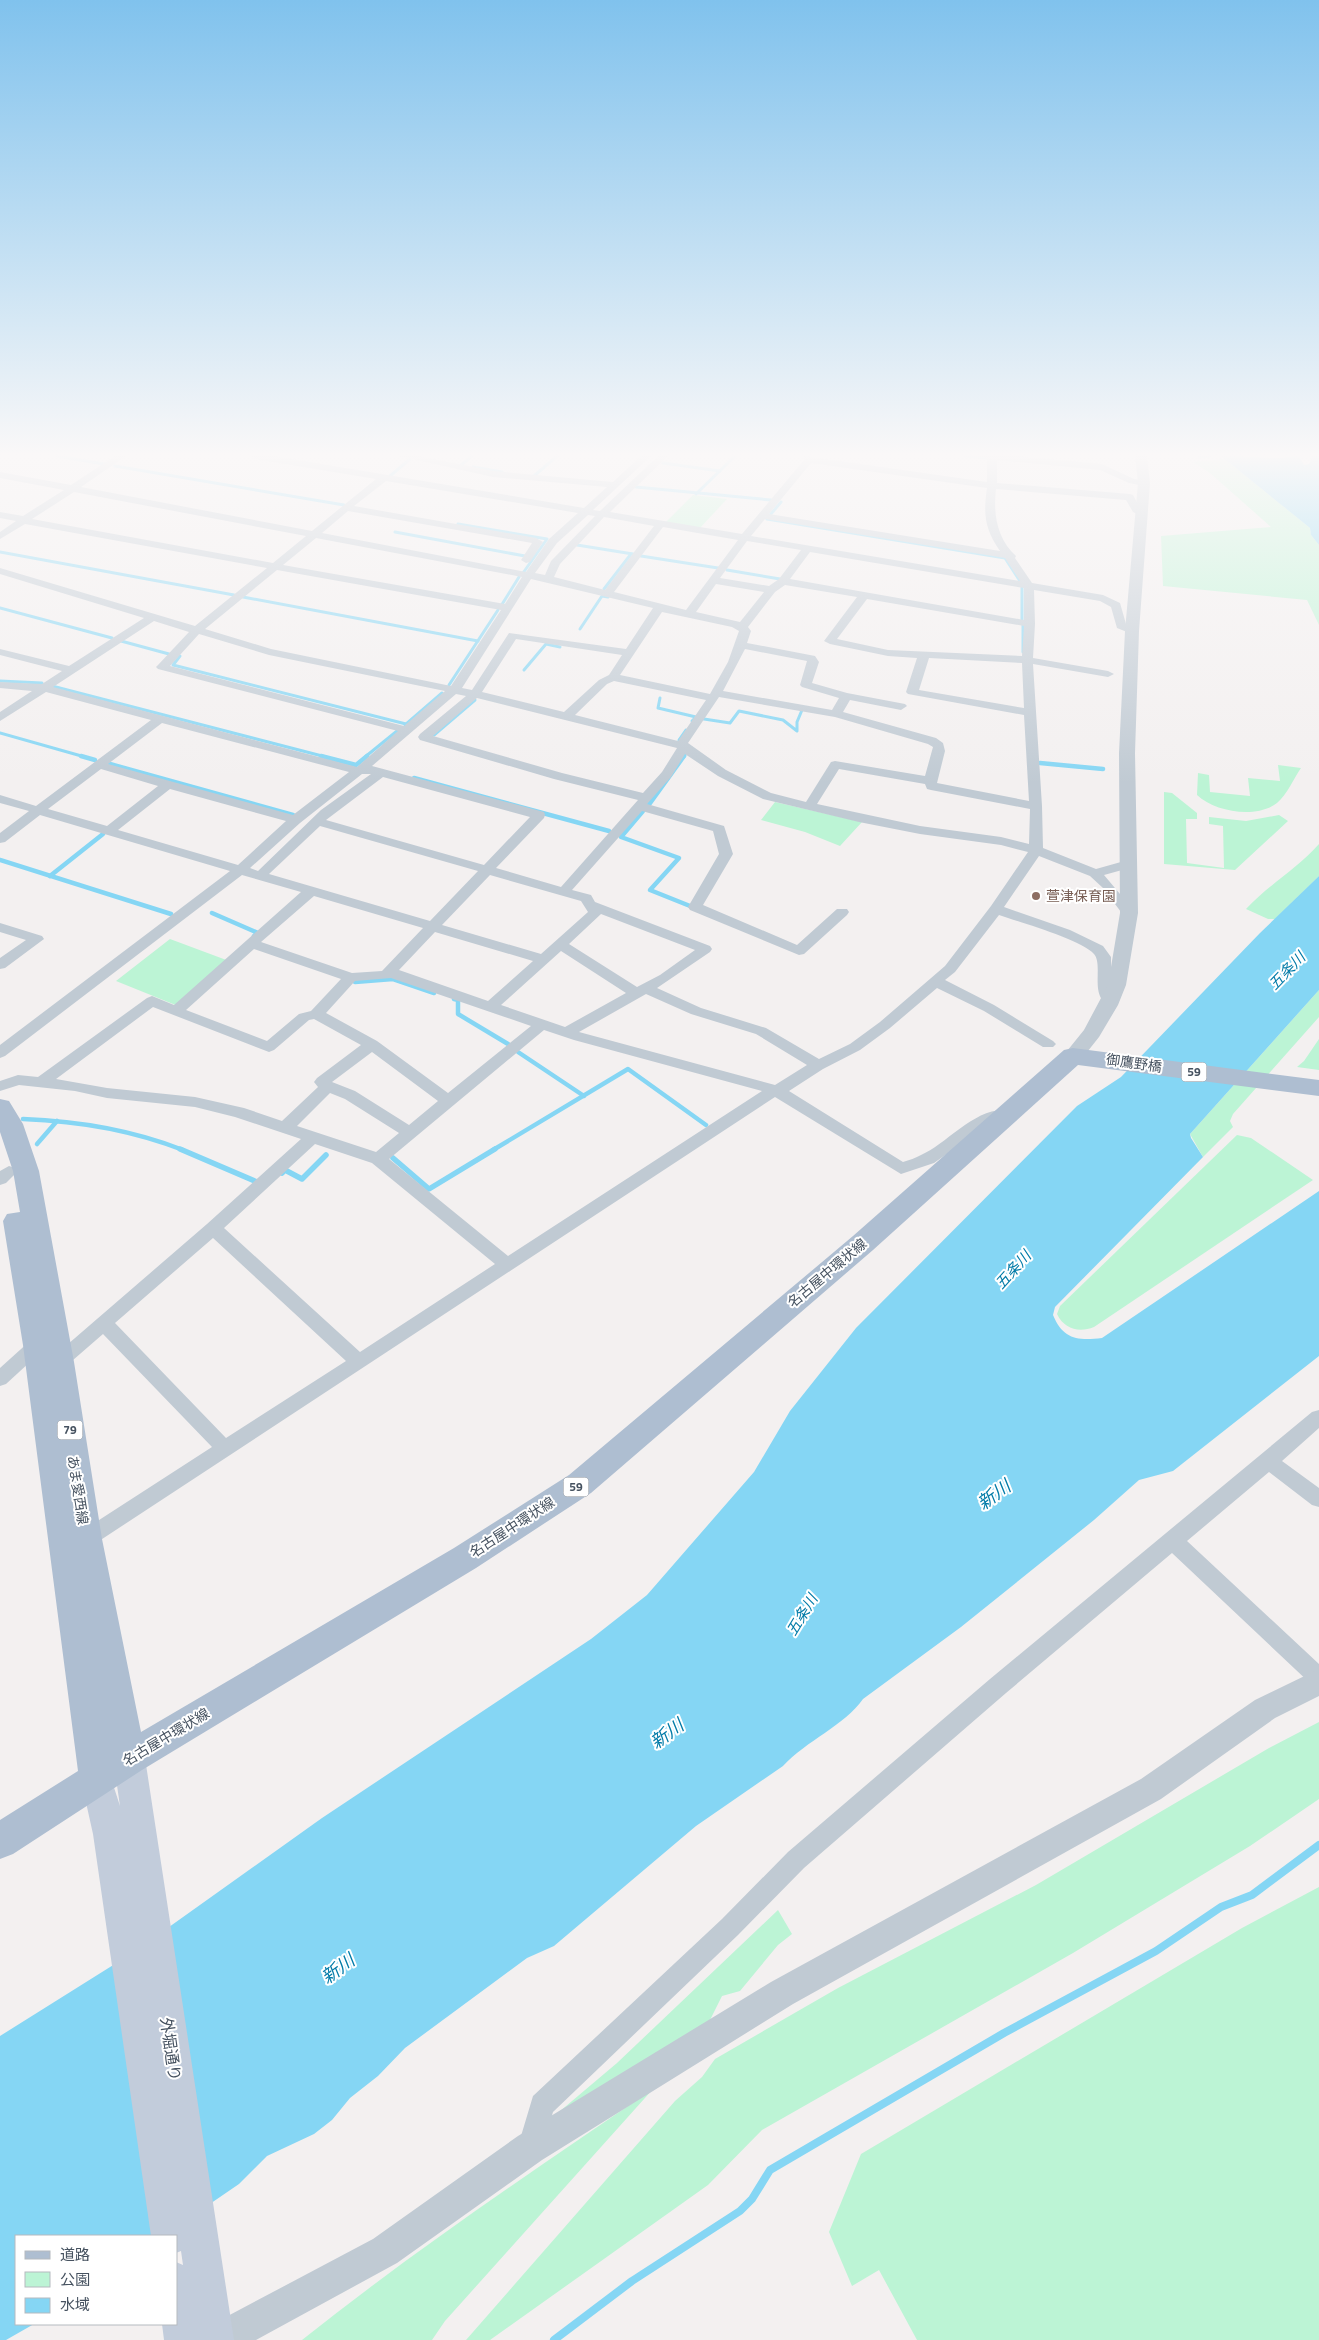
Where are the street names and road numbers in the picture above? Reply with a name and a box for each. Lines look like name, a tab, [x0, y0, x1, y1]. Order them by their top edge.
street label: 御鷹野橋	[1105, 1048, 1163, 1077]
road number: 59	[1182, 1062, 1206, 1082]
street label: 名古屋中環状線	[782, 1233, 871, 1312]
road number: 79	[58, 1420, 82, 1440]
street label: あま愛西線	[63, 1454, 94, 1526]
road number: 59	[564, 1478, 588, 1496]
street label: 名古屋中環状線	[465, 1491, 559, 1562]
street label: 名古屋中環状線	[118, 1702, 213, 1771]
street label: 外堀通り	[155, 2016, 187, 2082]

